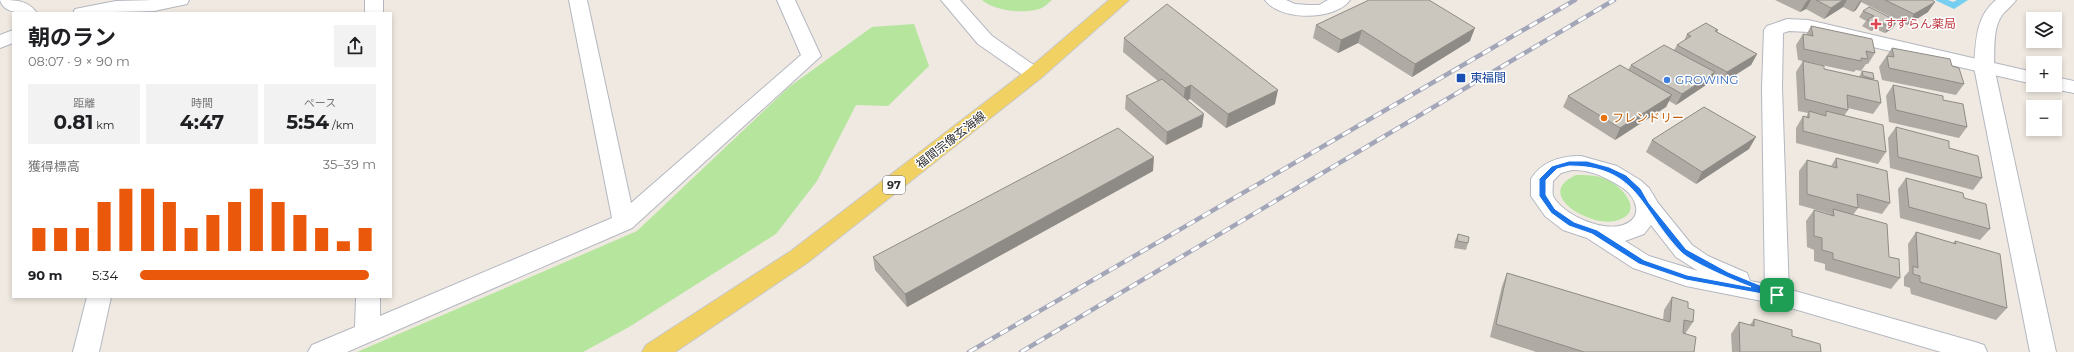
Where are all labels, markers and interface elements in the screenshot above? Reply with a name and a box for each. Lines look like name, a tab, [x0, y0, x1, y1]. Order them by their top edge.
map controls	[2026, 12, 2062, 136]
button: layers	[2026, 12, 2062, 48]
place label: すずらん薬局	[1884, 16, 1956, 31]
marker: すずらん薬局	[1871, 19, 1881, 29]
text: 朝のラン	[28, 24, 116, 51]
button: share	[334, 25, 376, 67]
text: 08:07 · 9 × 90 m	[28, 53, 130, 69]
button: +	[2026, 56, 2062, 92]
place label: 東福間	[1470, 70, 1506, 85]
marker: 東福間	[1455, 72, 1467, 84]
place label: GROWING	[1675, 72, 1739, 87]
marker: GROWING	[1662, 75, 1672, 85]
text: 距離	[73, 96, 95, 110]
text: 時間	[191, 96, 213, 110]
text: ペース	[304, 96, 336, 110]
button: −	[2026, 100, 2062, 136]
street label: 福間宗像玄海線	[913, 108, 988, 171]
text: 0.81	[54, 110, 93, 134]
text: 4:47	[180, 110, 224, 134]
text: 5:54	[286, 110, 329, 134]
place label: フレンドリー	[1612, 110, 1684, 125]
marker: フレンドリー	[1599, 113, 1609, 123]
text: km	[93, 118, 114, 132]
text: /km	[329, 118, 354, 132]
text: 35–39 m	[323, 156, 376, 172]
text: 獲得標高	[28, 158, 80, 174]
road number: 97	[883, 176, 905, 194]
text: 90 m	[28, 267, 62, 283]
text: 5:34	[92, 267, 118, 283]
pin	[1760, 278, 1794, 312]
icon: arrive	[1766, 284, 1788, 306]

